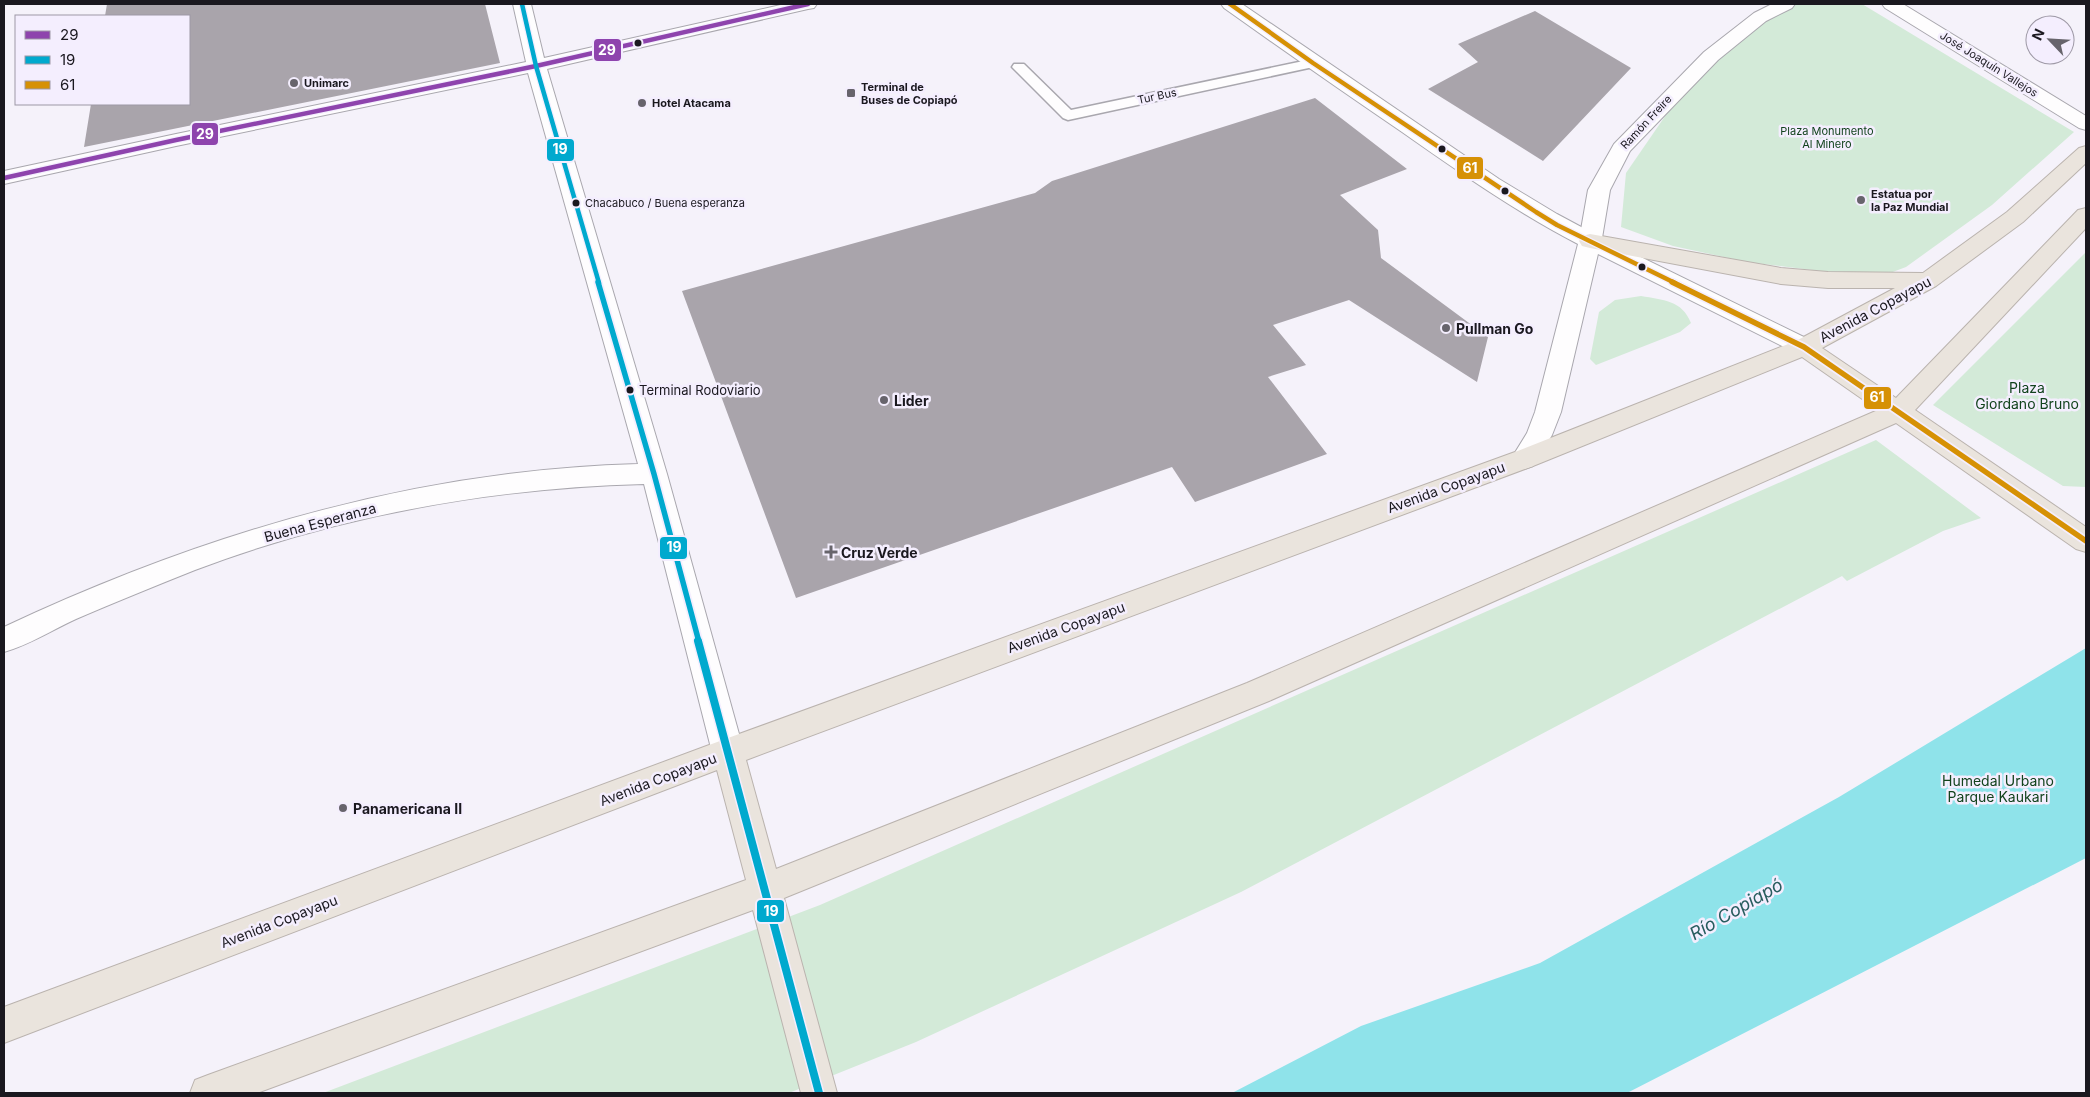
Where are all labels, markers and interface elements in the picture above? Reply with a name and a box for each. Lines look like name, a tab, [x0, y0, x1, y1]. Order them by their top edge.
legend	[15, 15, 190, 105]
north arrow	[2025, 15, 2075, 65]
text: 29	[60, 25, 78, 44]
text: N	[2028, 26, 2048, 43]
street label: José Joaquín Vallejos	[1937, 28, 2041, 100]
line badge: 29	[593, 38, 622, 62]
unlabelled marker	[633, 38, 643, 48]
text: 29	[598, 41, 616, 58]
text: 19	[60, 50, 75, 69]
text: 61	[60, 75, 75, 94]
place label: Unimarc	[304, 76, 350, 90]
marker: Unimarc	[288, 77, 300, 89]
place label: Terminal de Buses de Copiapó	[861, 80, 958, 107]
street label: Tur Bus	[1136, 85, 1178, 107]
marker: Terminal de Buses de Copiapó	[845, 87, 857, 99]
street label: Ramón Freire	[1617, 92, 1675, 152]
place label: Hotel Atacama	[652, 96, 731, 110]
marker: Hotel Atacama	[636, 97, 648, 109]
line badge: 29	[191, 122, 219, 146]
park label: Plaza Monumento Al Minero	[1780, 124, 1874, 151]
text: 29	[196, 125, 214, 142]
line badge: 19	[546, 138, 575, 162]
text: 19	[552, 140, 568, 157]
unlabelled marker	[1437, 144, 1447, 154]
line badge: 61	[1456, 156, 1484, 180]
text: 61	[1462, 159, 1478, 176]
unlabelled marker	[1500, 186, 1510, 196]
place label: Estatua por la Paz Mundial	[1871, 187, 1948, 214]
marker: Estatua por la Paz Mundial	[1855, 194, 1867, 206]
place label: Chacabuco / Buena esperanza	[585, 196, 745, 210]
marker: Chacabuco / Buena esperanza	[571, 198, 581, 208]
unlabelled marker	[1637, 262, 1647, 272]
street label: Avenida Copayapu	[1816, 272, 1934, 346]
place label: Pullman Go	[1456, 320, 1534, 337]
marker: Pullman Go	[1440, 322, 1452, 334]
park label: Plaza Giordano Bruno	[1975, 379, 2079, 412]
place label: Terminal Rodoviario	[639, 382, 761, 398]
marker: Terminal Rodoviario	[625, 385, 635, 395]
line badge: 61	[1863, 386, 1892, 410]
text: 61	[1869, 388, 1885, 405]
place label: Lider	[894, 392, 929, 409]
marker: Lider	[878, 394, 890, 406]
street label: Avenida Copayapu	[1385, 458, 1507, 516]
street label: Buena Esperanza	[262, 499, 378, 545]
line badge: 19	[659, 536, 688, 560]
text: 19	[666, 538, 682, 555]
place label: Cruz Verde	[841, 544, 918, 561]
marker: Cruz Verde	[825, 546, 837, 558]
street label: Avenida Copayapu	[1005, 598, 1127, 656]
street label: Avenida Copayapu	[597, 749, 719, 809]
park label: Humedal Urbano Parque Kaukari	[1942, 772, 2054, 805]
place label: Panamericana II	[353, 800, 462, 817]
marker: Panamericana II	[337, 802, 349, 814]
water label: Río Copiapó	[1686, 874, 1786, 944]
street label: Avenida Copayapu	[218, 891, 340, 951]
line badge: 19	[756, 899, 785, 923]
text: 19	[763, 902, 779, 919]

